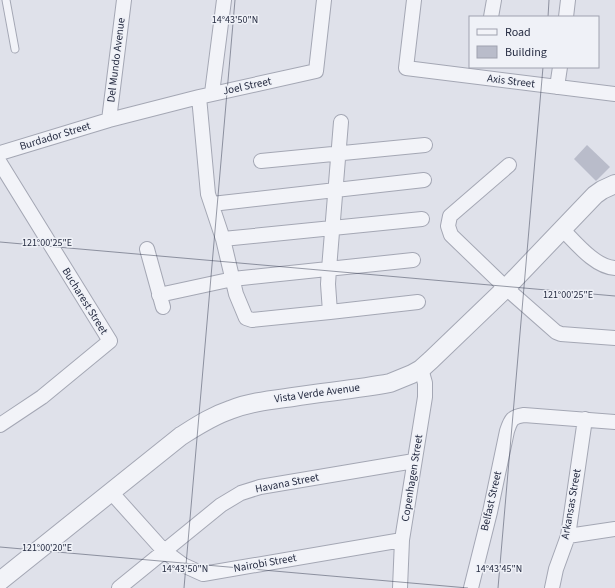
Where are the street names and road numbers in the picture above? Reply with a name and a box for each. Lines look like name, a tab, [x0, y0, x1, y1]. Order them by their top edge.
street label: Del Mundo Avenue	[103, 16, 129, 103]
street label: Axis Street	[486, 71, 536, 91]
street label: Joel Street	[221, 73, 273, 98]
street label: Burdador Street	[18, 118, 93, 154]
street label: Bucharest Street	[58, 265, 112, 337]
street label: Vista Verde Avenue	[273, 379, 361, 406]
street label: Copenhagen Street	[398, 433, 426, 523]
street label: Arkansas Street	[557, 467, 585, 540]
street label: Havana Street	[254, 469, 320, 497]
street label: Belfast Street	[477, 469, 505, 532]
street label: Nairobi Street	[232, 550, 298, 576]

